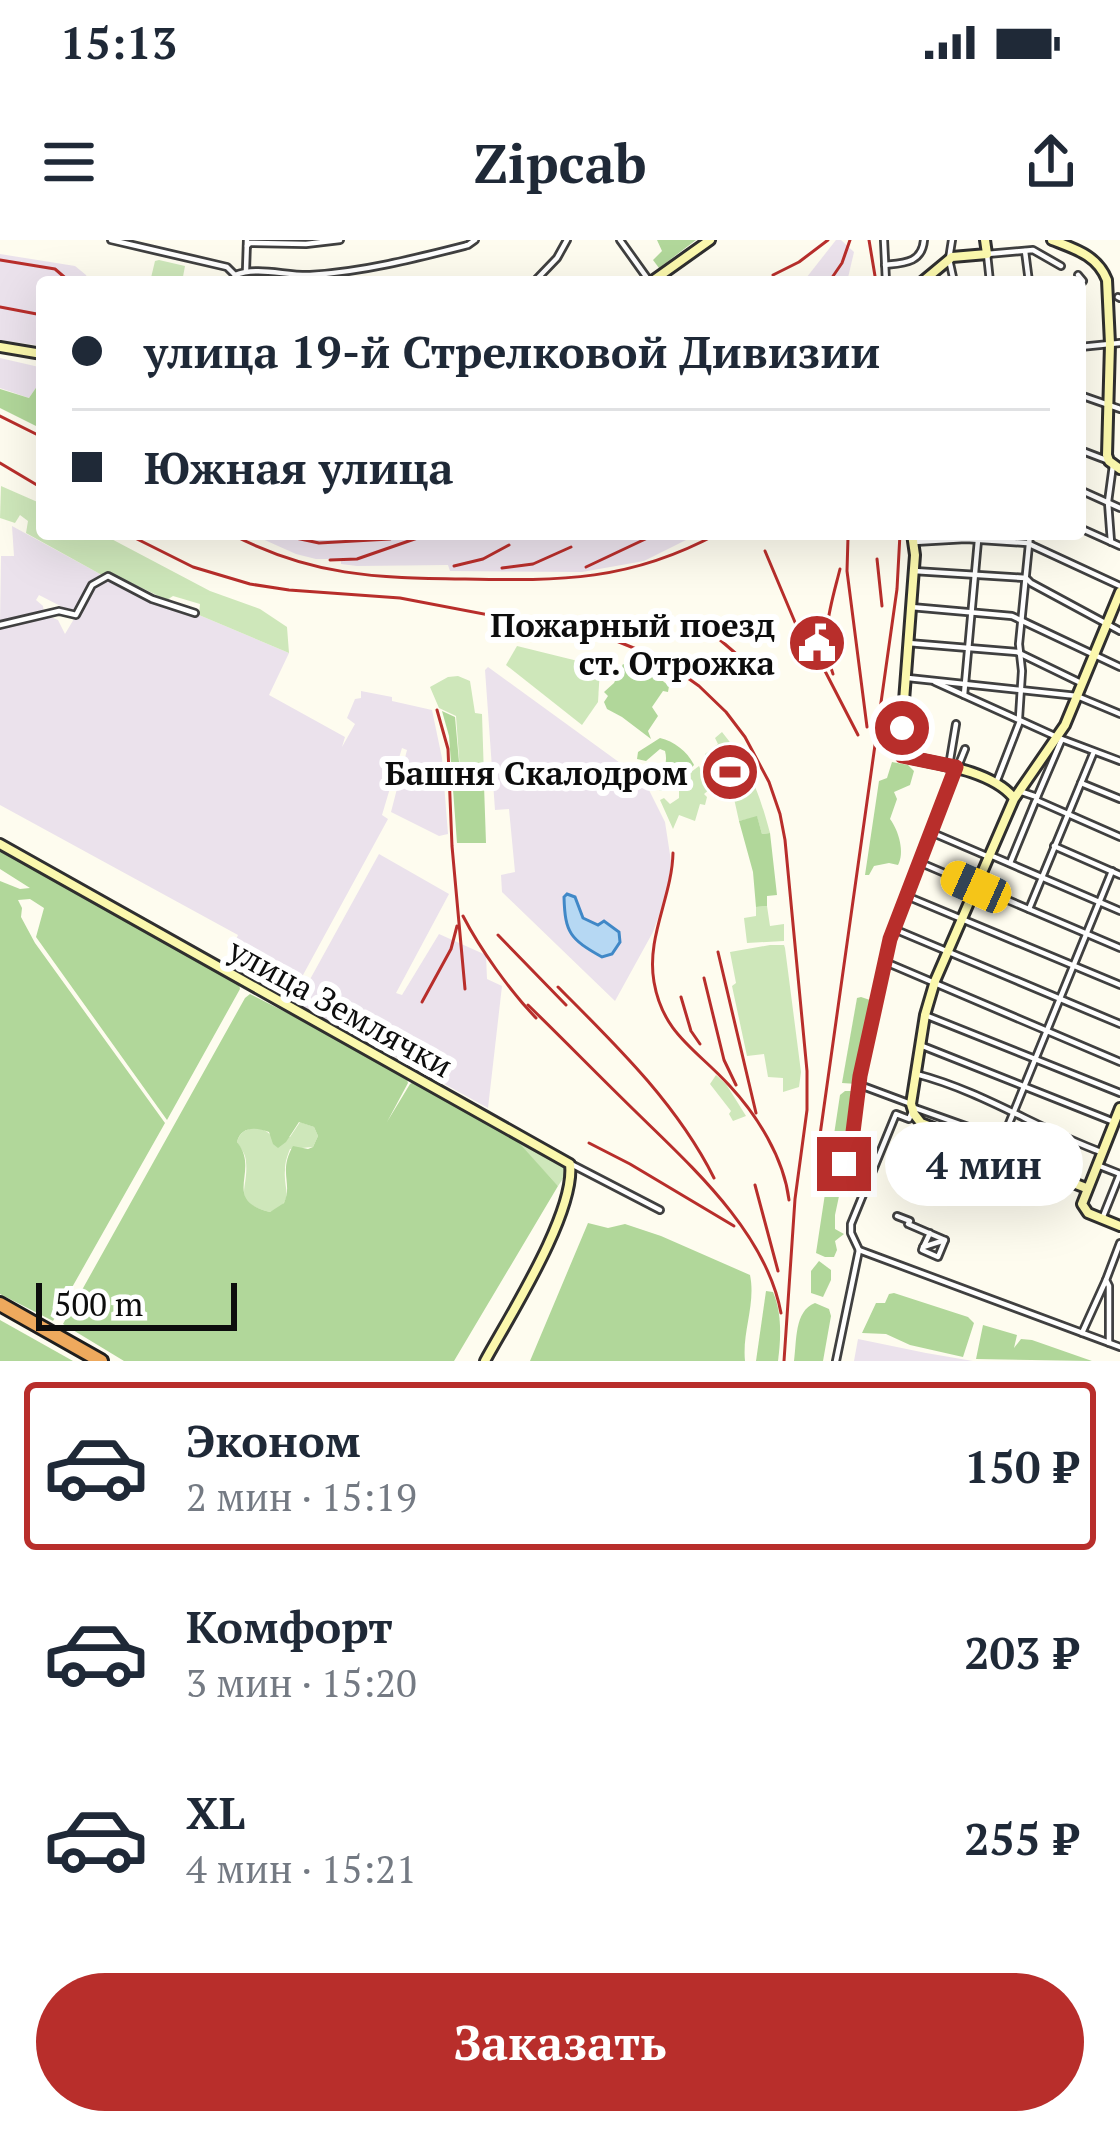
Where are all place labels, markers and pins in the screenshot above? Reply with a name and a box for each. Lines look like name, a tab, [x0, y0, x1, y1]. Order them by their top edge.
place label: Пожарный поезд ст. Отрожка	[490, 603, 775, 684]
public building icon: Пожарный поезд ст. Отрожка	[786, 612, 848, 674]
sports icon: Башня Скалодром	[699, 741, 761, 803]
place label: Башня Скалодром	[385, 751, 688, 794]

